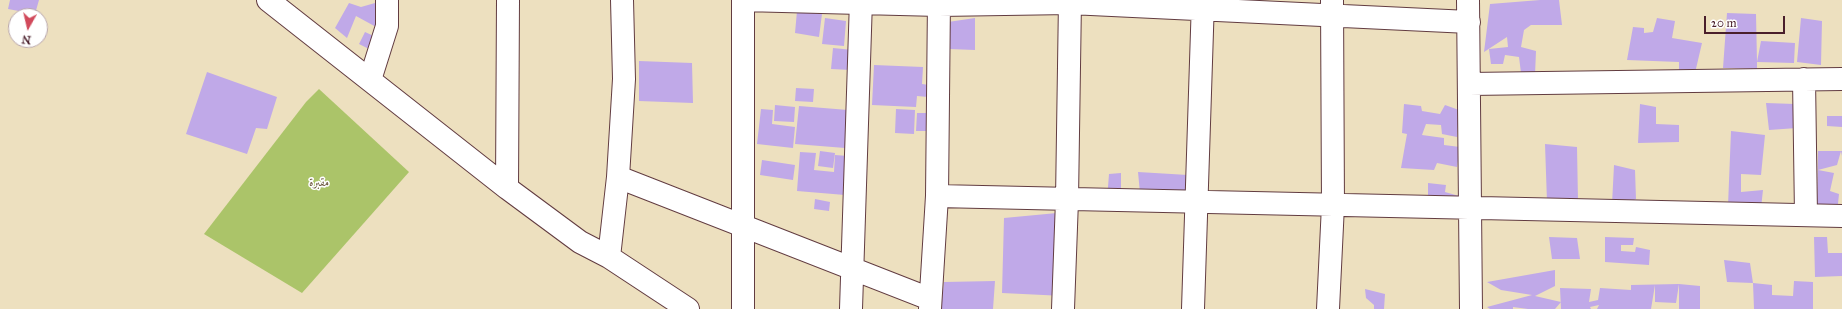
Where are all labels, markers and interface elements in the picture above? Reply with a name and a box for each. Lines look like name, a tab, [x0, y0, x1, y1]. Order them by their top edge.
north arrow	[8, 8, 48, 48]
scale bar	[1706, 8, 1787, 34]
text: 20 m	[1711, 16, 1737, 30]
text: N	[21, 32, 32, 46]
park label: مقبرة	[309, 176, 329, 190]

